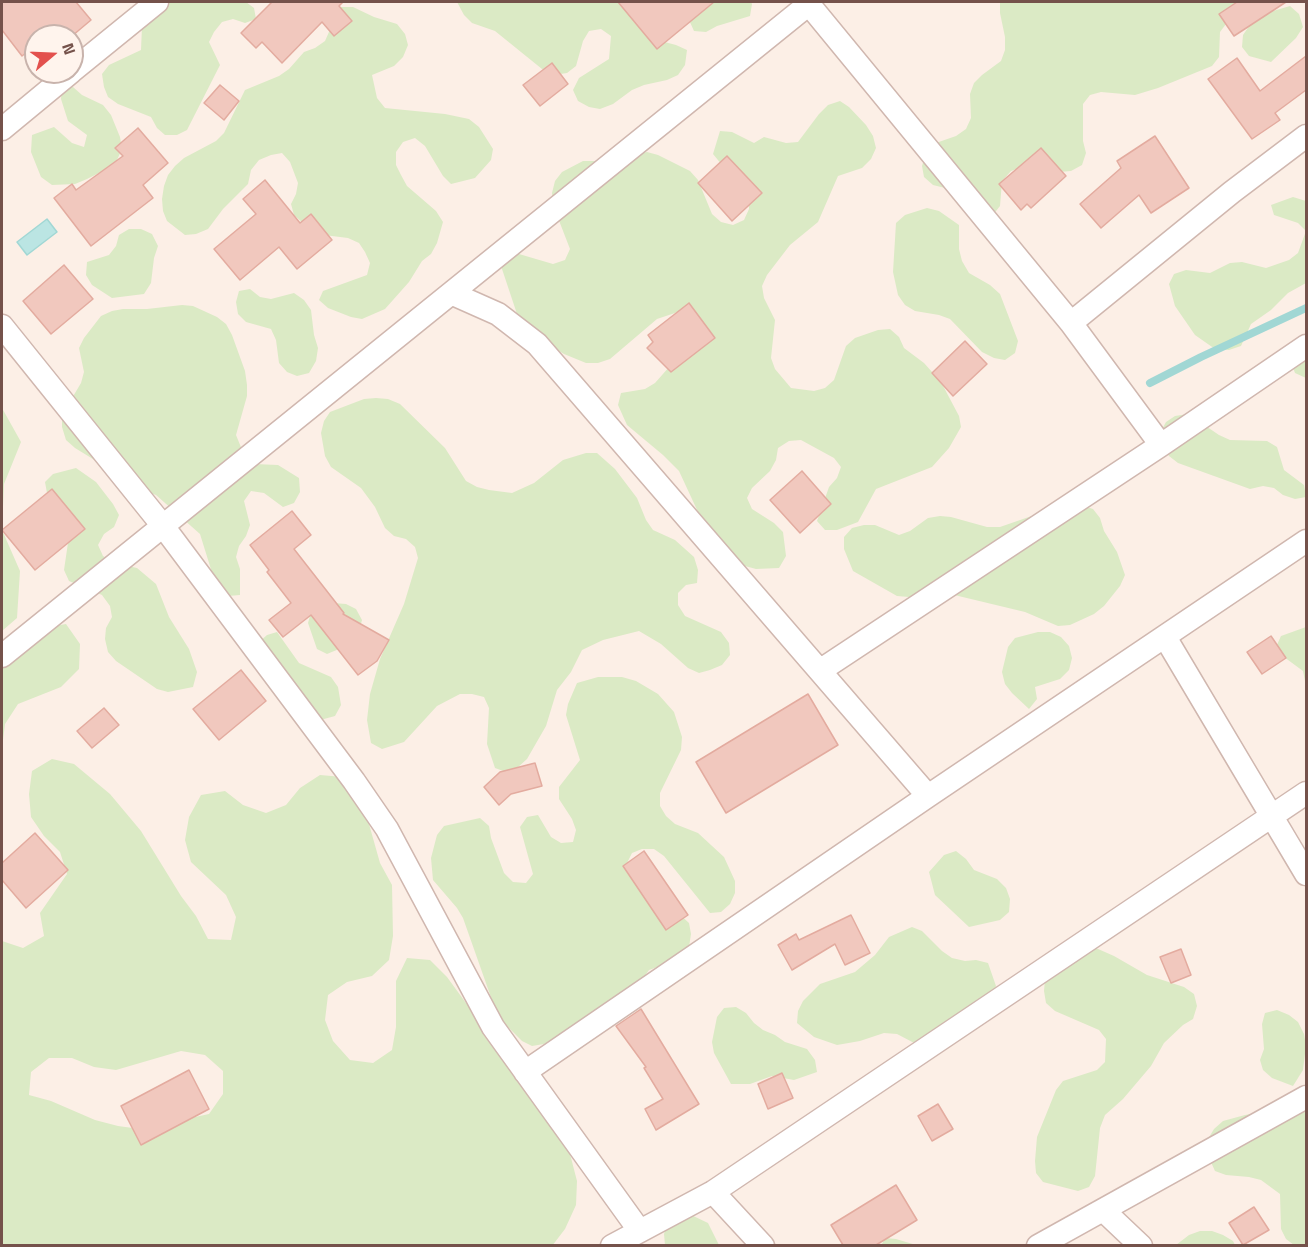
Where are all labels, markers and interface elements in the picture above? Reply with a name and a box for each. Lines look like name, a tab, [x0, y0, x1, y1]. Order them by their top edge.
north arrow	[24, 24, 84, 84]
text: N	[56, 40, 82, 58]

